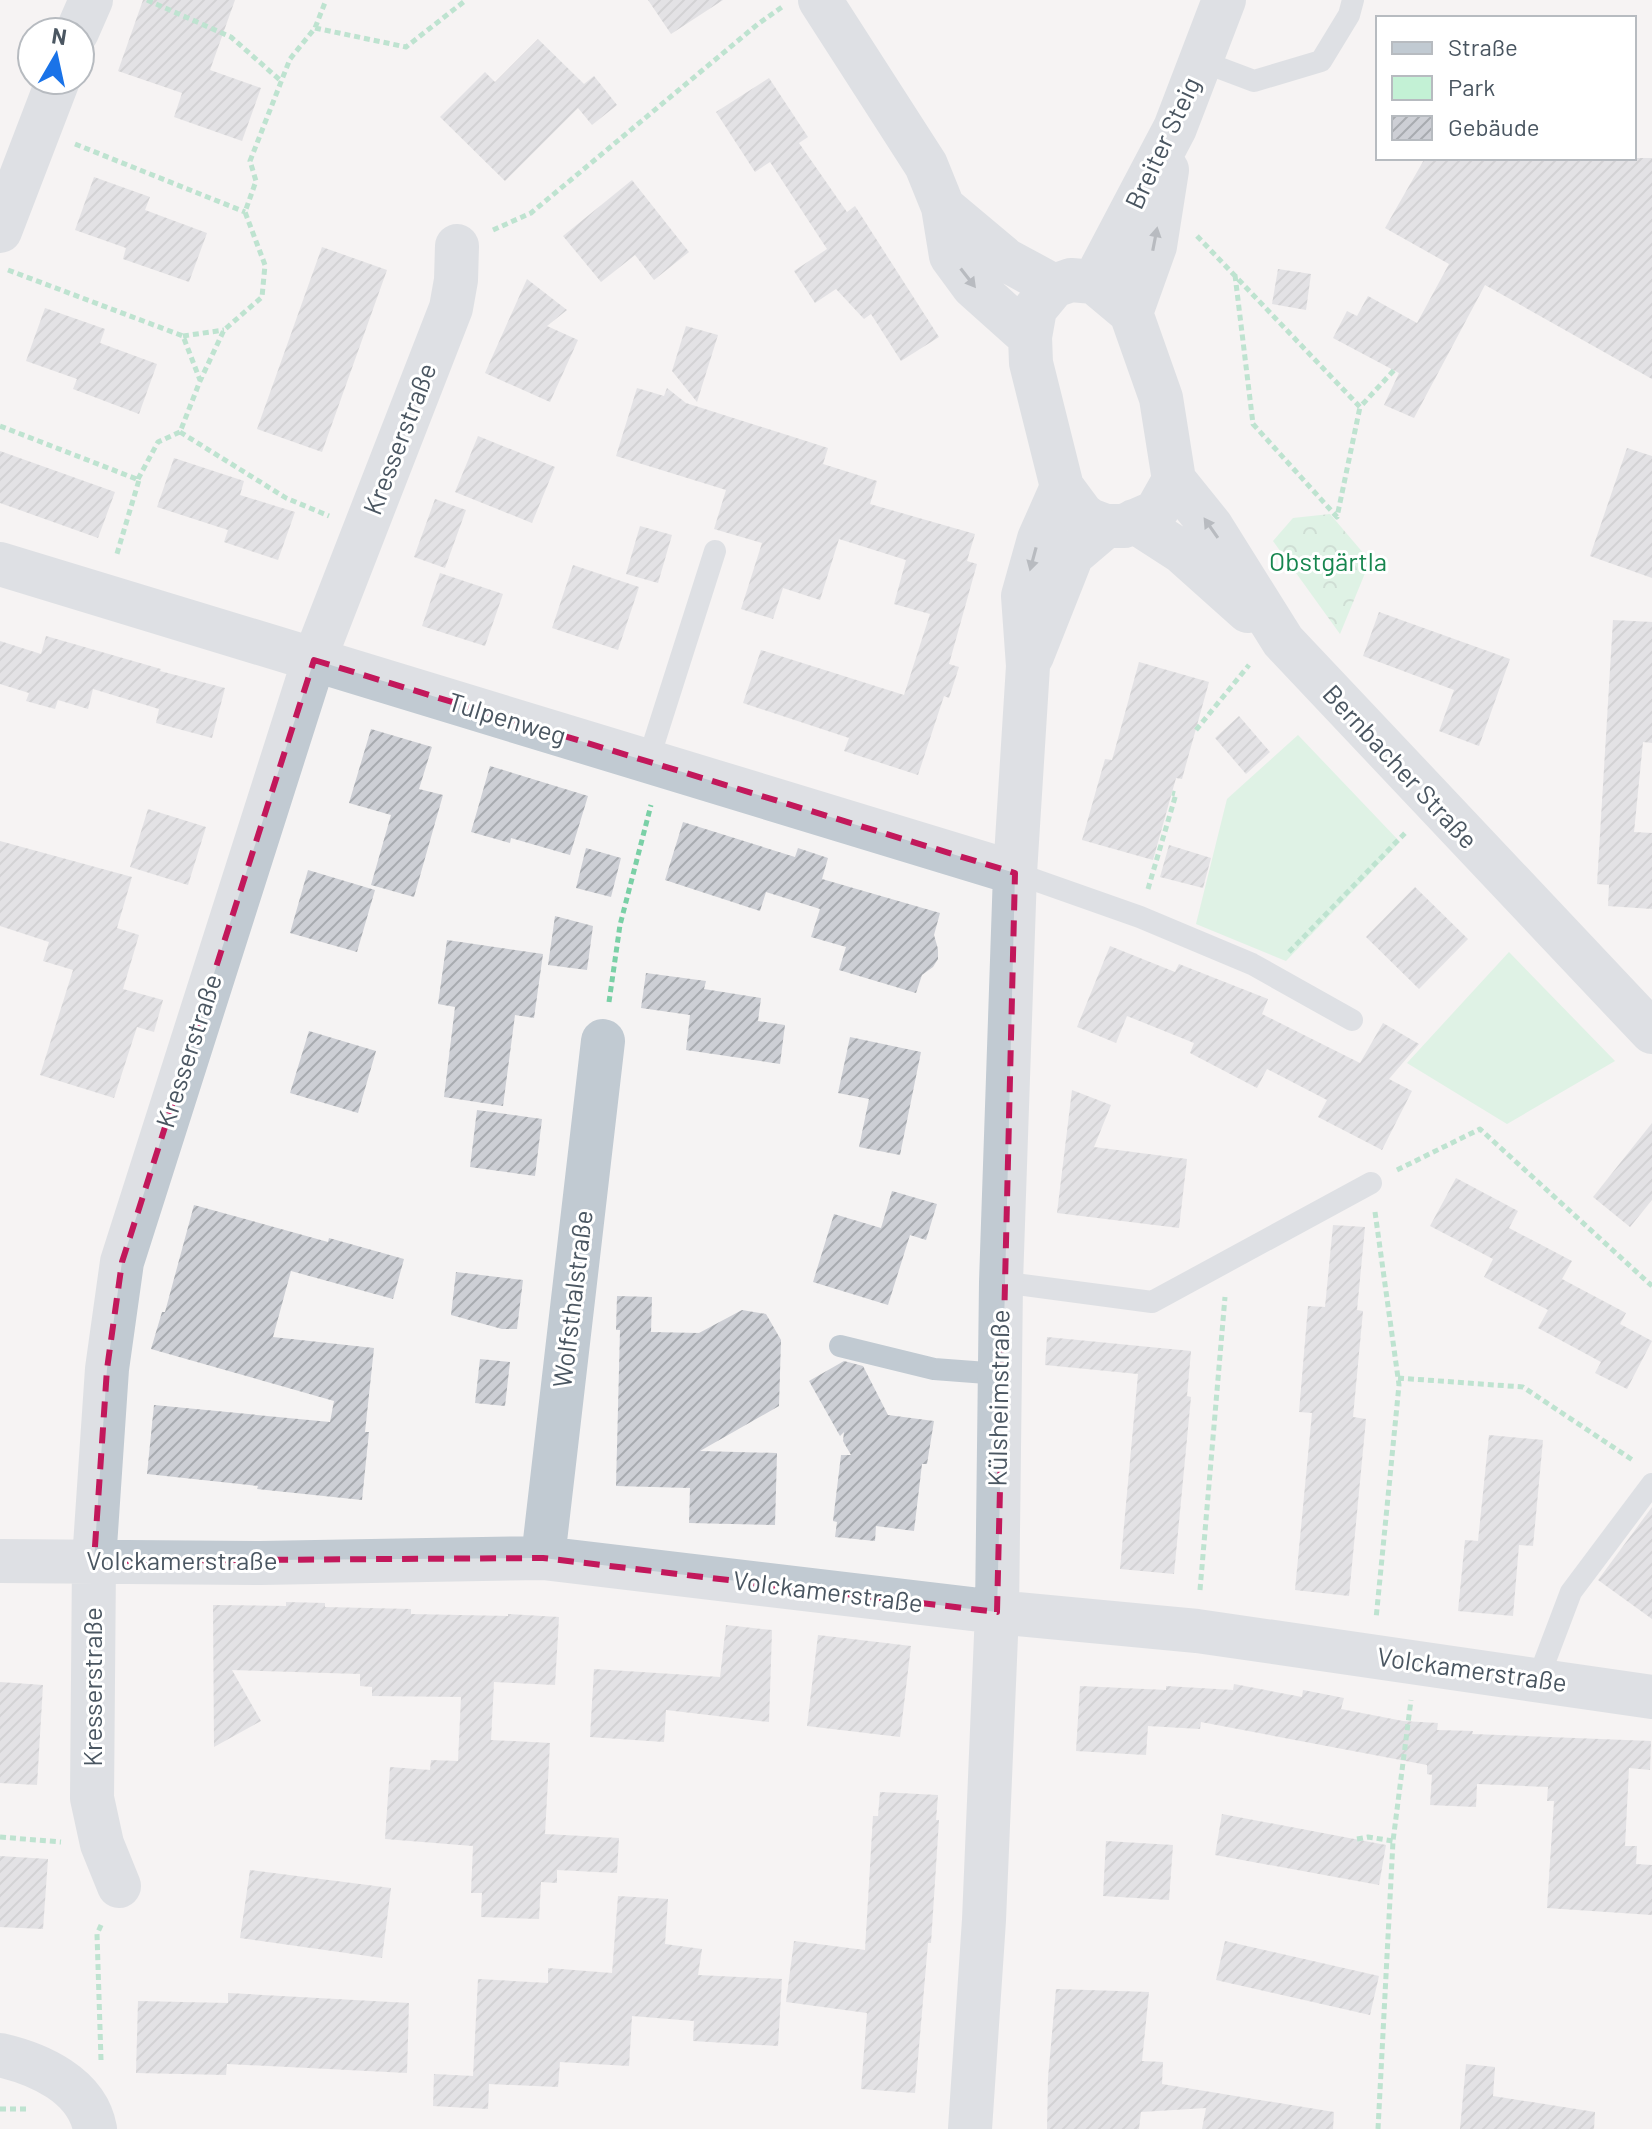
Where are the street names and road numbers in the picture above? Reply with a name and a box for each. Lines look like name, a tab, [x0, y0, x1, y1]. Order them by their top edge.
street label: Breiter Steig	[1118, 71, 1206, 213]
street label: Kresserstraße	[356, 358, 442, 519]
street label: Bernbacher Straße	[1317, 678, 1485, 854]
street label: Tulpenweg	[445, 685, 570, 750]
street label: Kresserstraße	[148, 970, 227, 1131]
street label: Wolfsthalstraße	[545, 1208, 598, 1389]
street label: Külsheimstraße	[980, 1309, 1015, 1487]
street label: Volckamerstraße	[86, 1544, 278, 1575]
street label: Volckamerstraße	[731, 1563, 925, 1618]
street label: Kresserstraße	[76, 1607, 107, 1767]
street label: Volckamerstraße	[1375, 1640, 1569, 1697]

